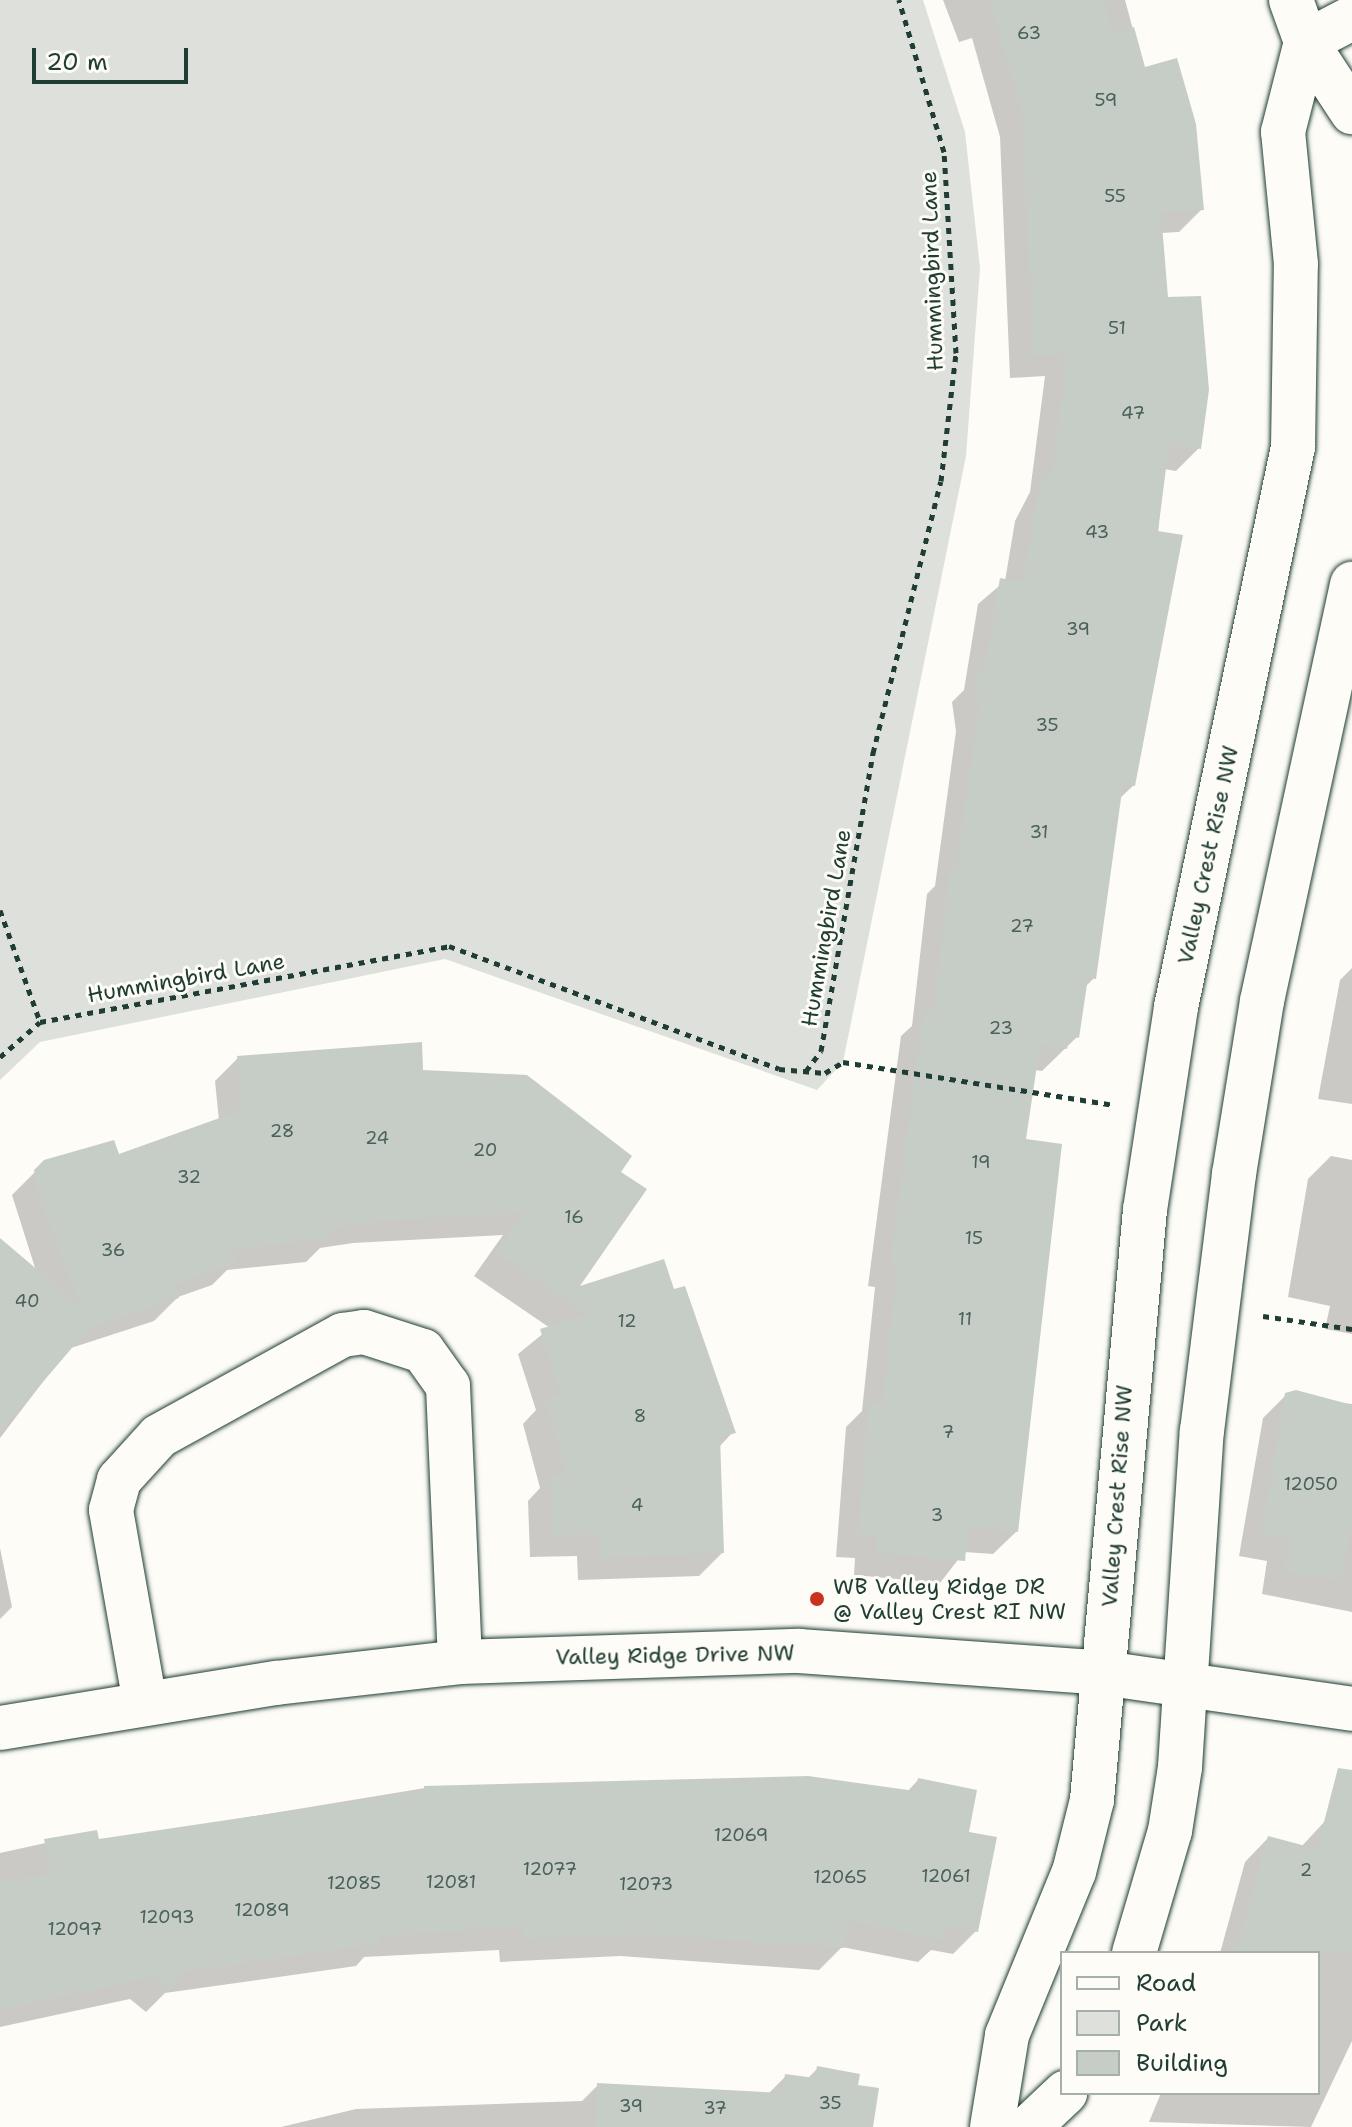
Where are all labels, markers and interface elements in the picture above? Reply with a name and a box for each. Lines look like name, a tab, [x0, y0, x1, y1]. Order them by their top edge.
house number: 63	[1017, 22, 1041, 44]
scale bar	[36, 32, 192, 82]
text: 20 m	[46, 46, 108, 78]
house number: 59	[1095, 89, 1117, 111]
street label: Hummingbird Lane	[915, 171, 949, 371]
house number: 55	[1104, 185, 1126, 207]
house number: 51	[1108, 317, 1126, 339]
house number: 47	[1121, 402, 1145, 424]
house number: 43	[1085, 521, 1109, 543]
house number: 39	[1066, 618, 1090, 640]
house number: 35	[1035, 714, 1059, 736]
street label: Valley Crest Rise NW	[1172, 743, 1244, 967]
house number: 31	[1029, 821, 1049, 843]
street label: Hummingbird Lane	[796, 827, 856, 1029]
house number: 27	[1010, 915, 1034, 937]
street label: Hummingbird Lane	[85, 948, 287, 1008]
house number: 23	[989, 1017, 1013, 1039]
house number: 28	[270, 1120, 294, 1142]
house number: 24	[365, 1127, 389, 1149]
house number: 20	[473, 1139, 497, 1161]
house number: 19	[971, 1151, 991, 1173]
house number: 32	[177, 1166, 201, 1188]
house number: 16	[564, 1206, 584, 1228]
house number: 15	[965, 1227, 983, 1249]
house number: 36	[101, 1239, 125, 1261]
house number: 40	[14, 1290, 40, 1312]
house number: 11	[958, 1308, 972, 1330]
house number: 12	[617, 1310, 637, 1332]
street label: Valley Crest Rise NW	[1096, 1384, 1138, 1608]
house number: 8	[634, 1405, 646, 1427]
house number: 7	[942, 1421, 954, 1443]
house number: 12050	[1284, 1473, 1338, 1495]
house number: 4	[631, 1494, 643, 1516]
house number: 3	[931, 1504, 943, 1526]
place label: WB Valley Ridge DR @ Valley Crest RI NW	[833, 1573, 1066, 1624]
marker: WB Valley Ridge DR @ Valley Crest RI NW	[808, 1590, 826, 1608]
street label: Valley Ridge Drive NW	[555, 1640, 795, 1670]
house number: 12069	[714, 1824, 768, 1846]
house number: 12077	[523, 1858, 577, 1880]
house number: 2	[1300, 1859, 1312, 1881]
house number: 12061	[921, 1865, 971, 1887]
house number: 12065	[813, 1866, 867, 1888]
house number: 12081	[426, 1871, 476, 1893]
house number: 12085	[327, 1872, 381, 1894]
house number: 12073	[619, 1873, 673, 1895]
house number: 12089	[234, 1899, 290, 1921]
house number: 12093	[139, 1906, 195, 1928]
house number: 12097	[48, 1918, 102, 1940]
legend	[1060, 1951, 1320, 2095]
text: Road	[1136, 1967, 1196, 1999]
text: Park	[1136, 2007, 1188, 2039]
text: Building	[1136, 2047, 1228, 2079]
house number: 35	[818, 2092, 842, 2114]
house number: 39	[619, 2095, 643, 2117]
house number: 37	[703, 2097, 727, 2119]

